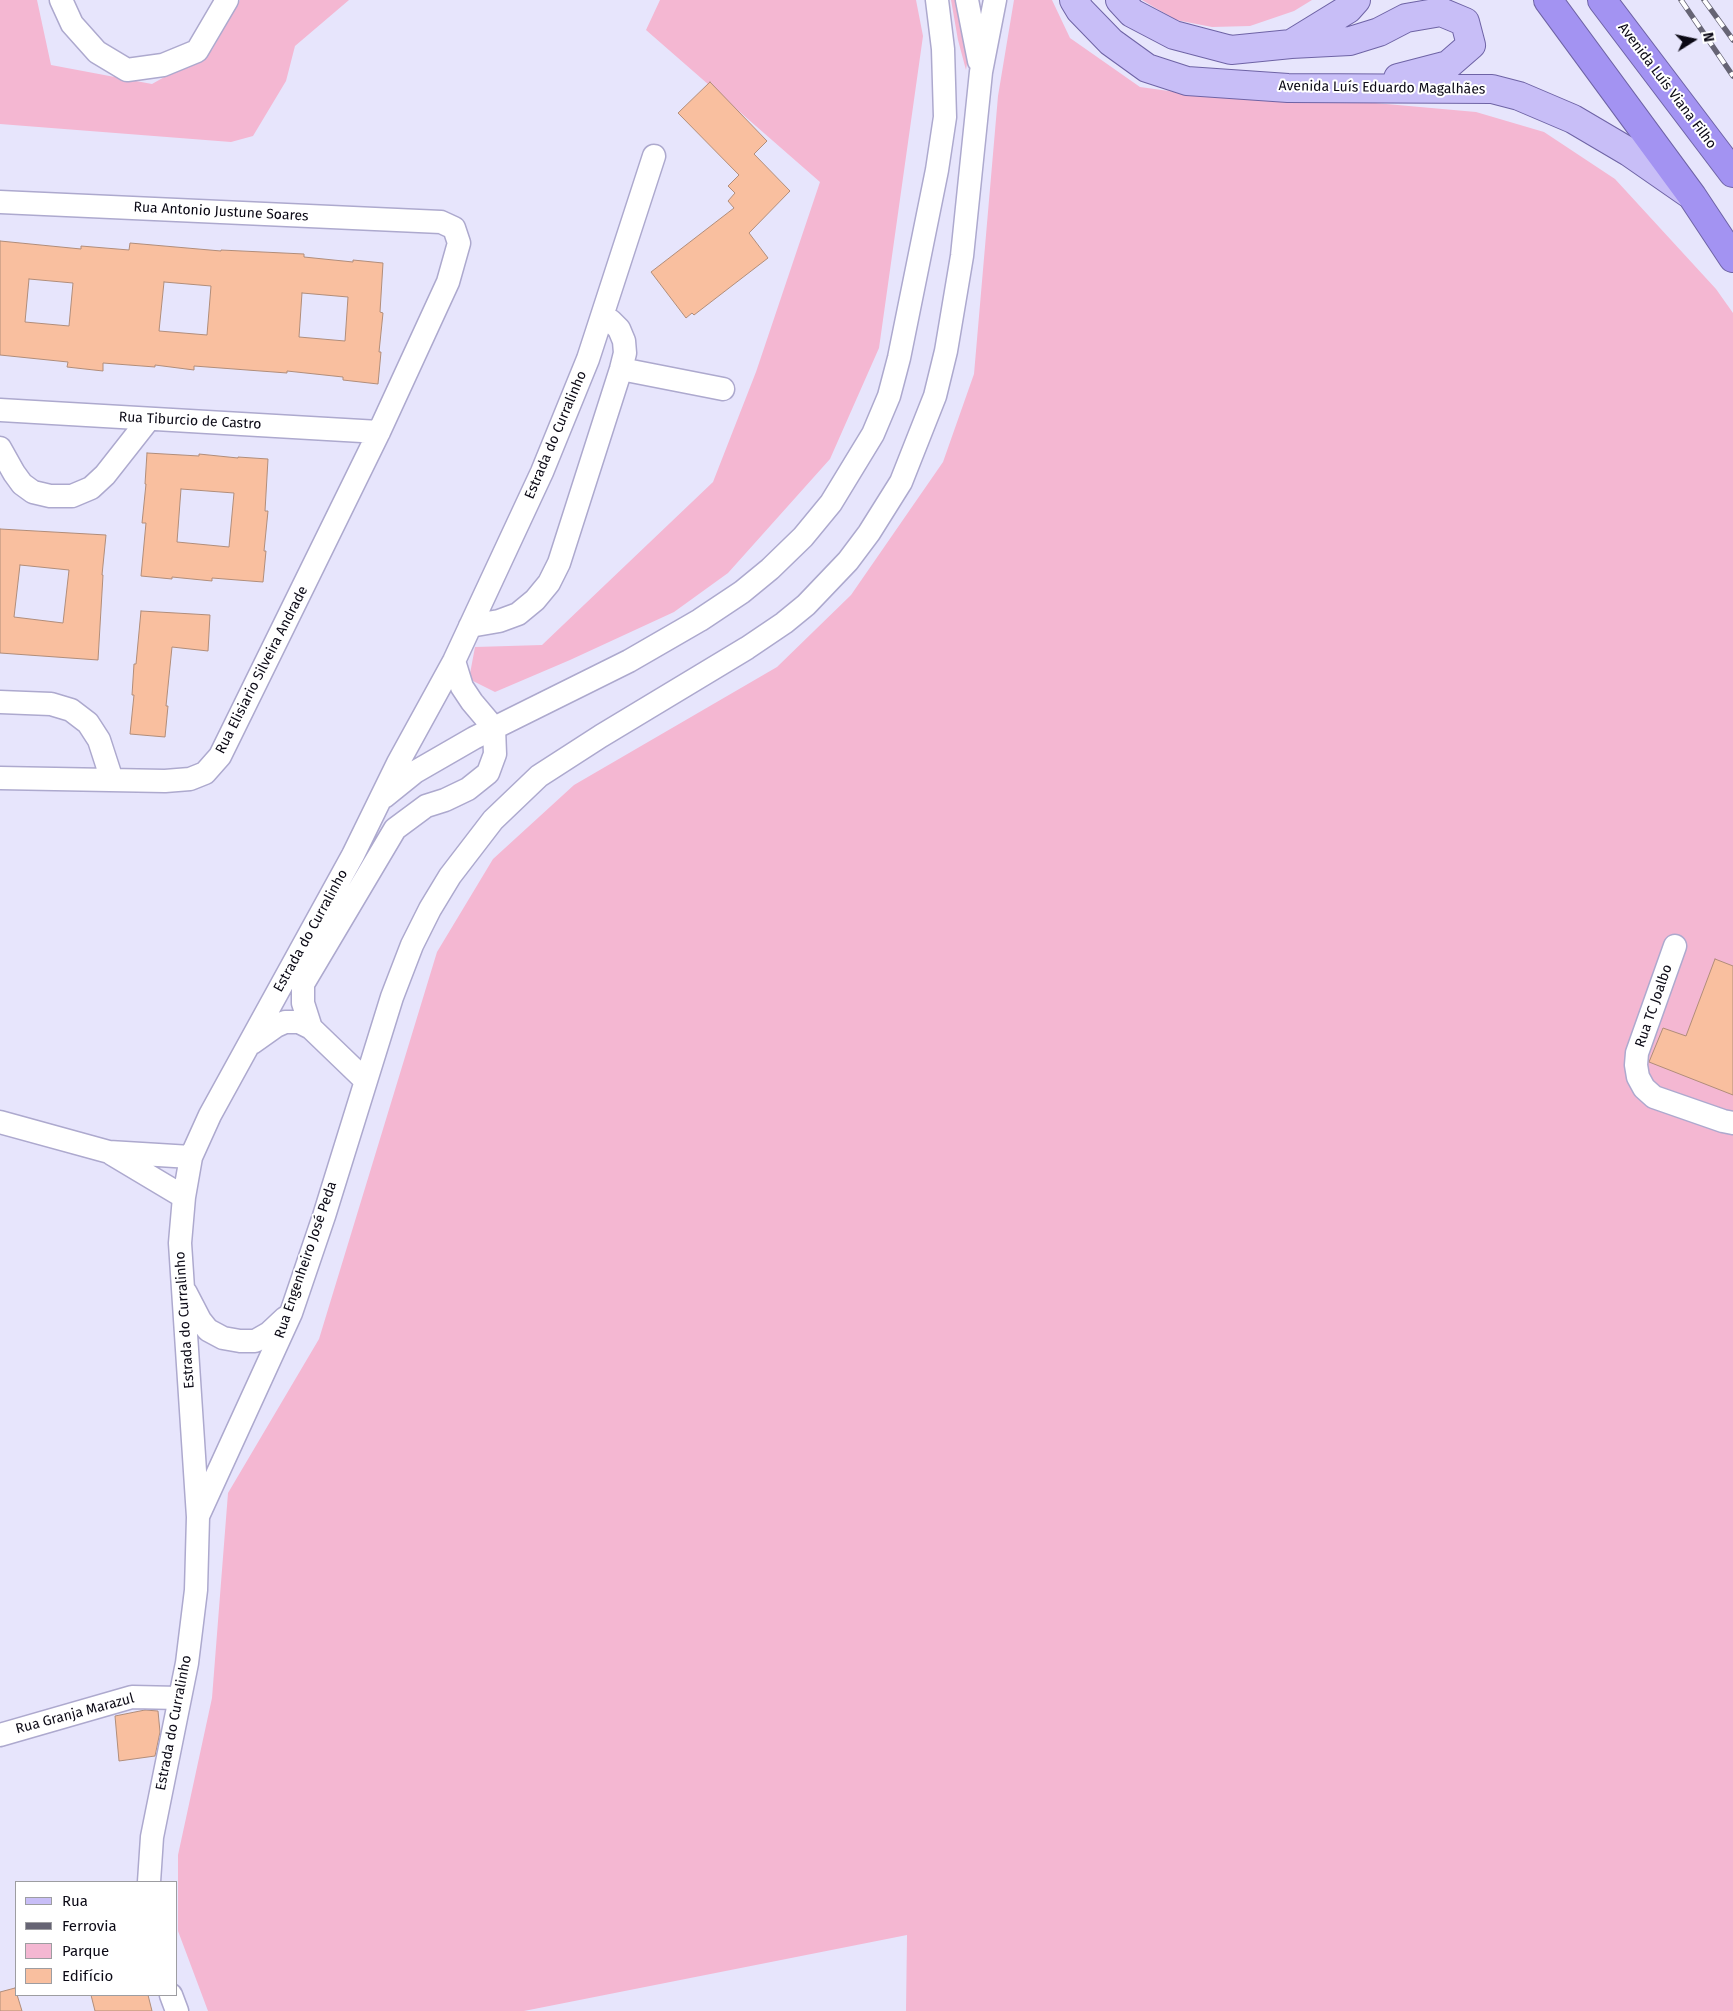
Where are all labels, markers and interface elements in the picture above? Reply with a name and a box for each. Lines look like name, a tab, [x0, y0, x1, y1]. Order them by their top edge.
north arrow	[1668, 15, 1718, 65]
street label: Avenida Luís Viana Filho	[1614, 20, 1720, 152]
text: N	[1699, 31, 1717, 43]
street label: Avenida Luís Eduardo Magalhães	[1278, 78, 1486, 98]
street label: Rua Antonio Justune Soares	[133, 199, 309, 225]
street label: Estrada do Curralinho	[521, 368, 591, 502]
street label: Rua Tiburcio de Castro	[118, 409, 262, 433]
street label: Rua Elisiario Silveira Andrade	[212, 583, 312, 757]
street label: Estrada do Curralinho	[270, 867, 352, 995]
street label: Rua TC Joalbo	[1632, 962, 1676, 1050]
street label: Rua Engenheiro José Peda	[271, 1179, 341, 1341]
street label: Estrada do Curralinho	[172, 1251, 198, 1389]
street label: Estrada do Curralinho	[153, 1654, 195, 1792]
street label: Rua Granja Marazul	[14, 1690, 136, 1738]
legend	[15, 1881, 178, 1996]
text: Rua	[62, 1892, 88, 1910]
text: Ferrovia	[62, 1917, 117, 1935]
text: Parque	[62, 1942, 109, 1960]
text: Edifício	[62, 1967, 113, 1985]

